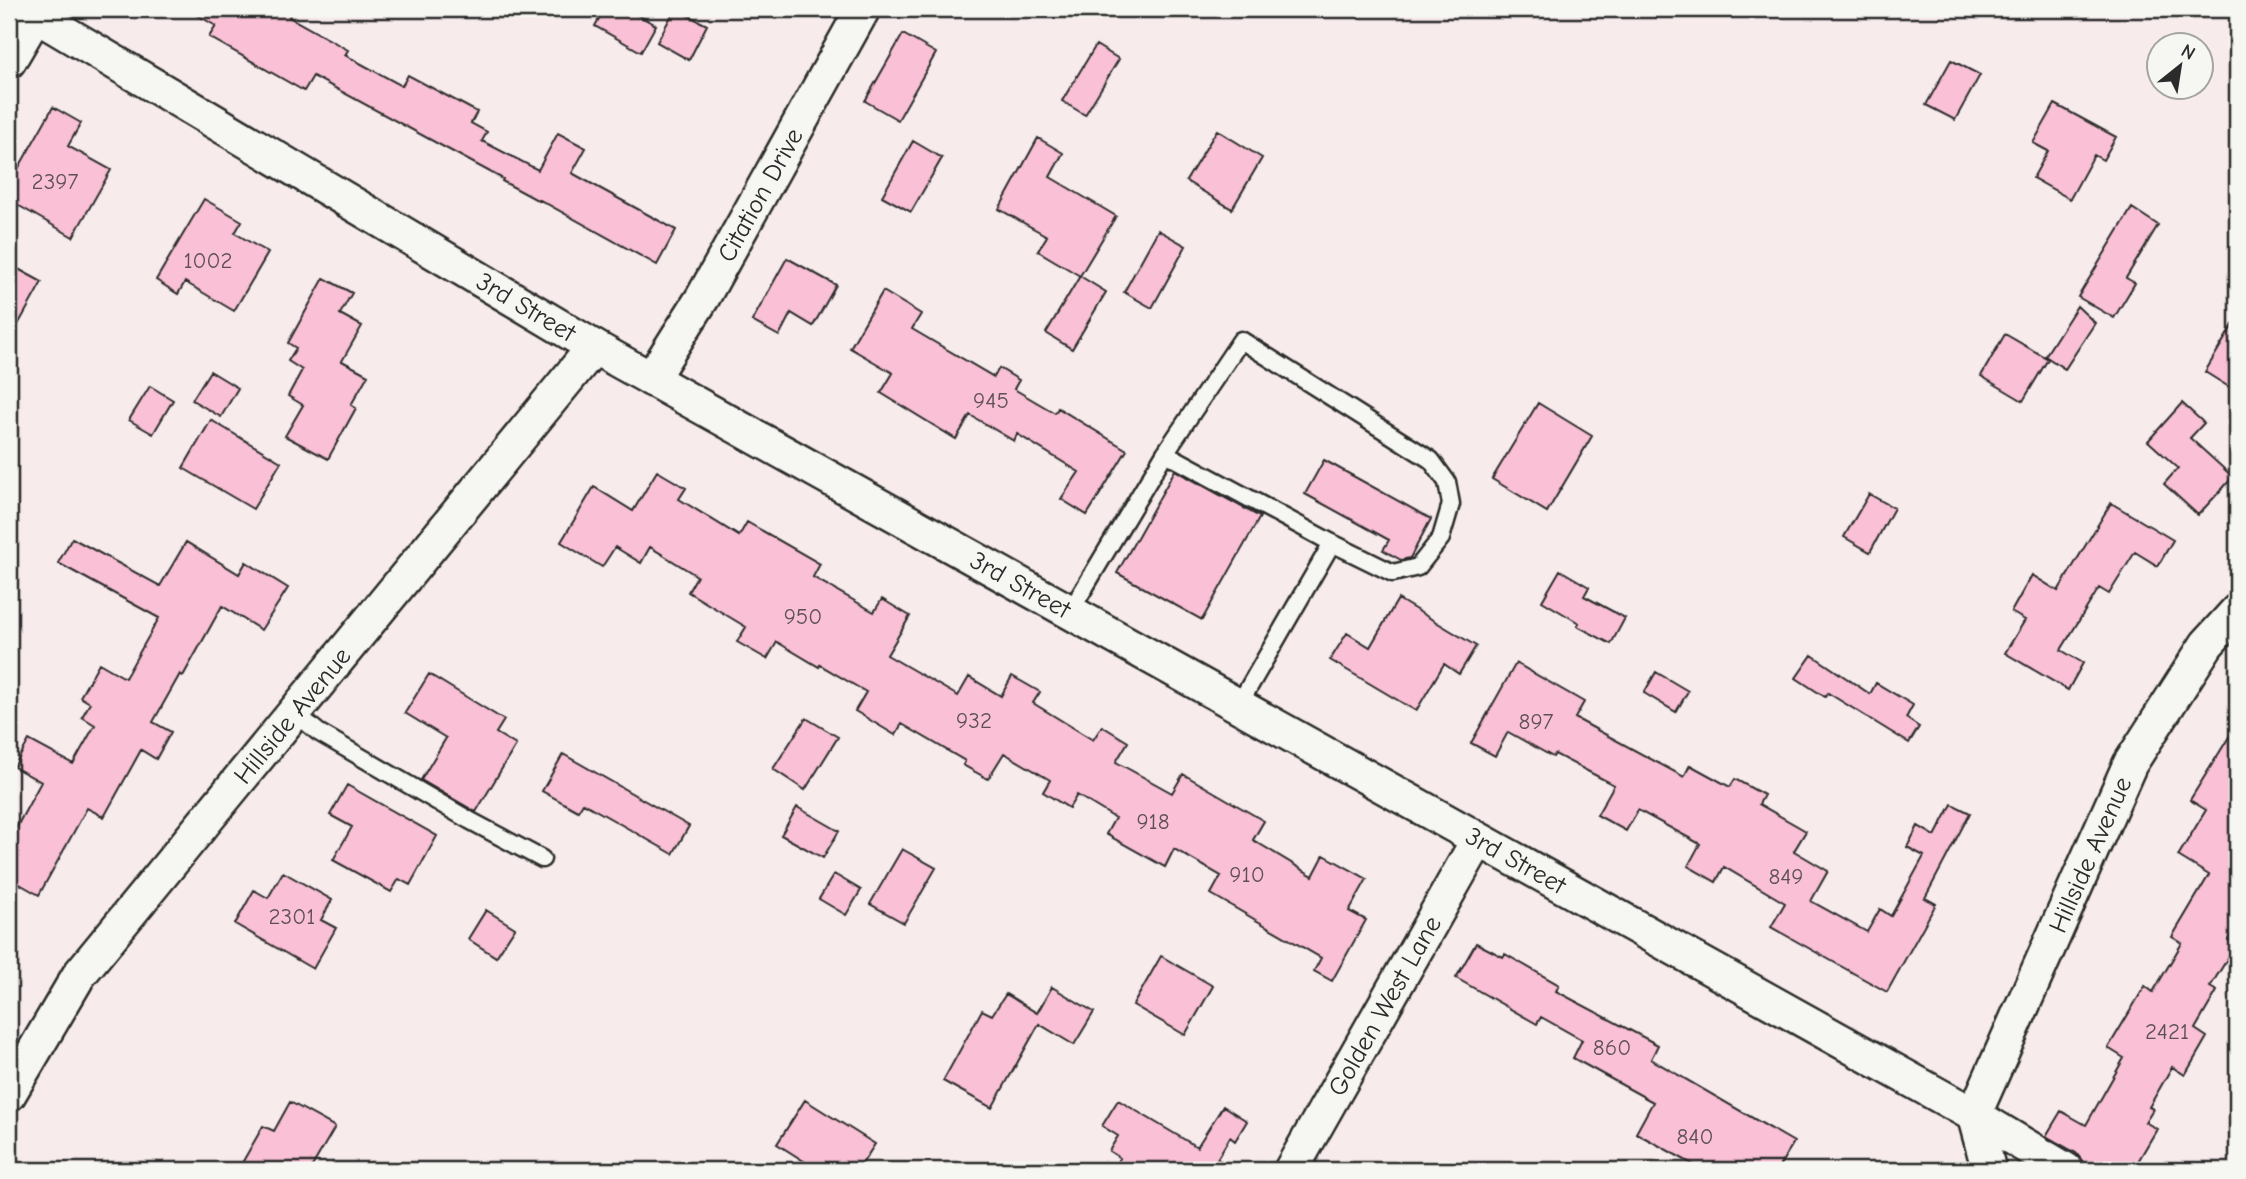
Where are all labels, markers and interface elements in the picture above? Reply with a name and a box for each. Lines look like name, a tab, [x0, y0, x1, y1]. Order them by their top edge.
north arrow	[2144, 32, 2214, 102]
text: N	[2177, 40, 2199, 65]
street label: Citation Drive	[712, 123, 810, 267]
house number: 2397	[32, 168, 78, 195]
house number: 1002	[183, 247, 233, 274]
street label: 3rd Street	[471, 267, 582, 349]
house number: 945	[973, 387, 1009, 414]
street label: 3rd Street	[965, 545, 1077, 626]
house number: 950	[784, 603, 822, 630]
street label: Hillside Avenue	[228, 642, 358, 790]
house number: 932	[956, 707, 992, 734]
house number: 897	[1519, 708, 1554, 735]
street label: Hillside Avenue	[2043, 772, 2138, 938]
house number: 918	[1136, 808, 1170, 835]
street label: 3rd Street	[1460, 821, 1572, 902]
house number: 910	[1229, 861, 1265, 888]
house number: 849	[1768, 863, 1804, 890]
house number: 2301	[269, 903, 315, 930]
street label: Golden West Lane	[1322, 911, 1448, 1101]
house number: 2421	[2145, 1018, 2189, 1045]
house number: 860	[1593, 1034, 1631, 1061]
house number: 840	[1677, 1123, 1713, 1150]

